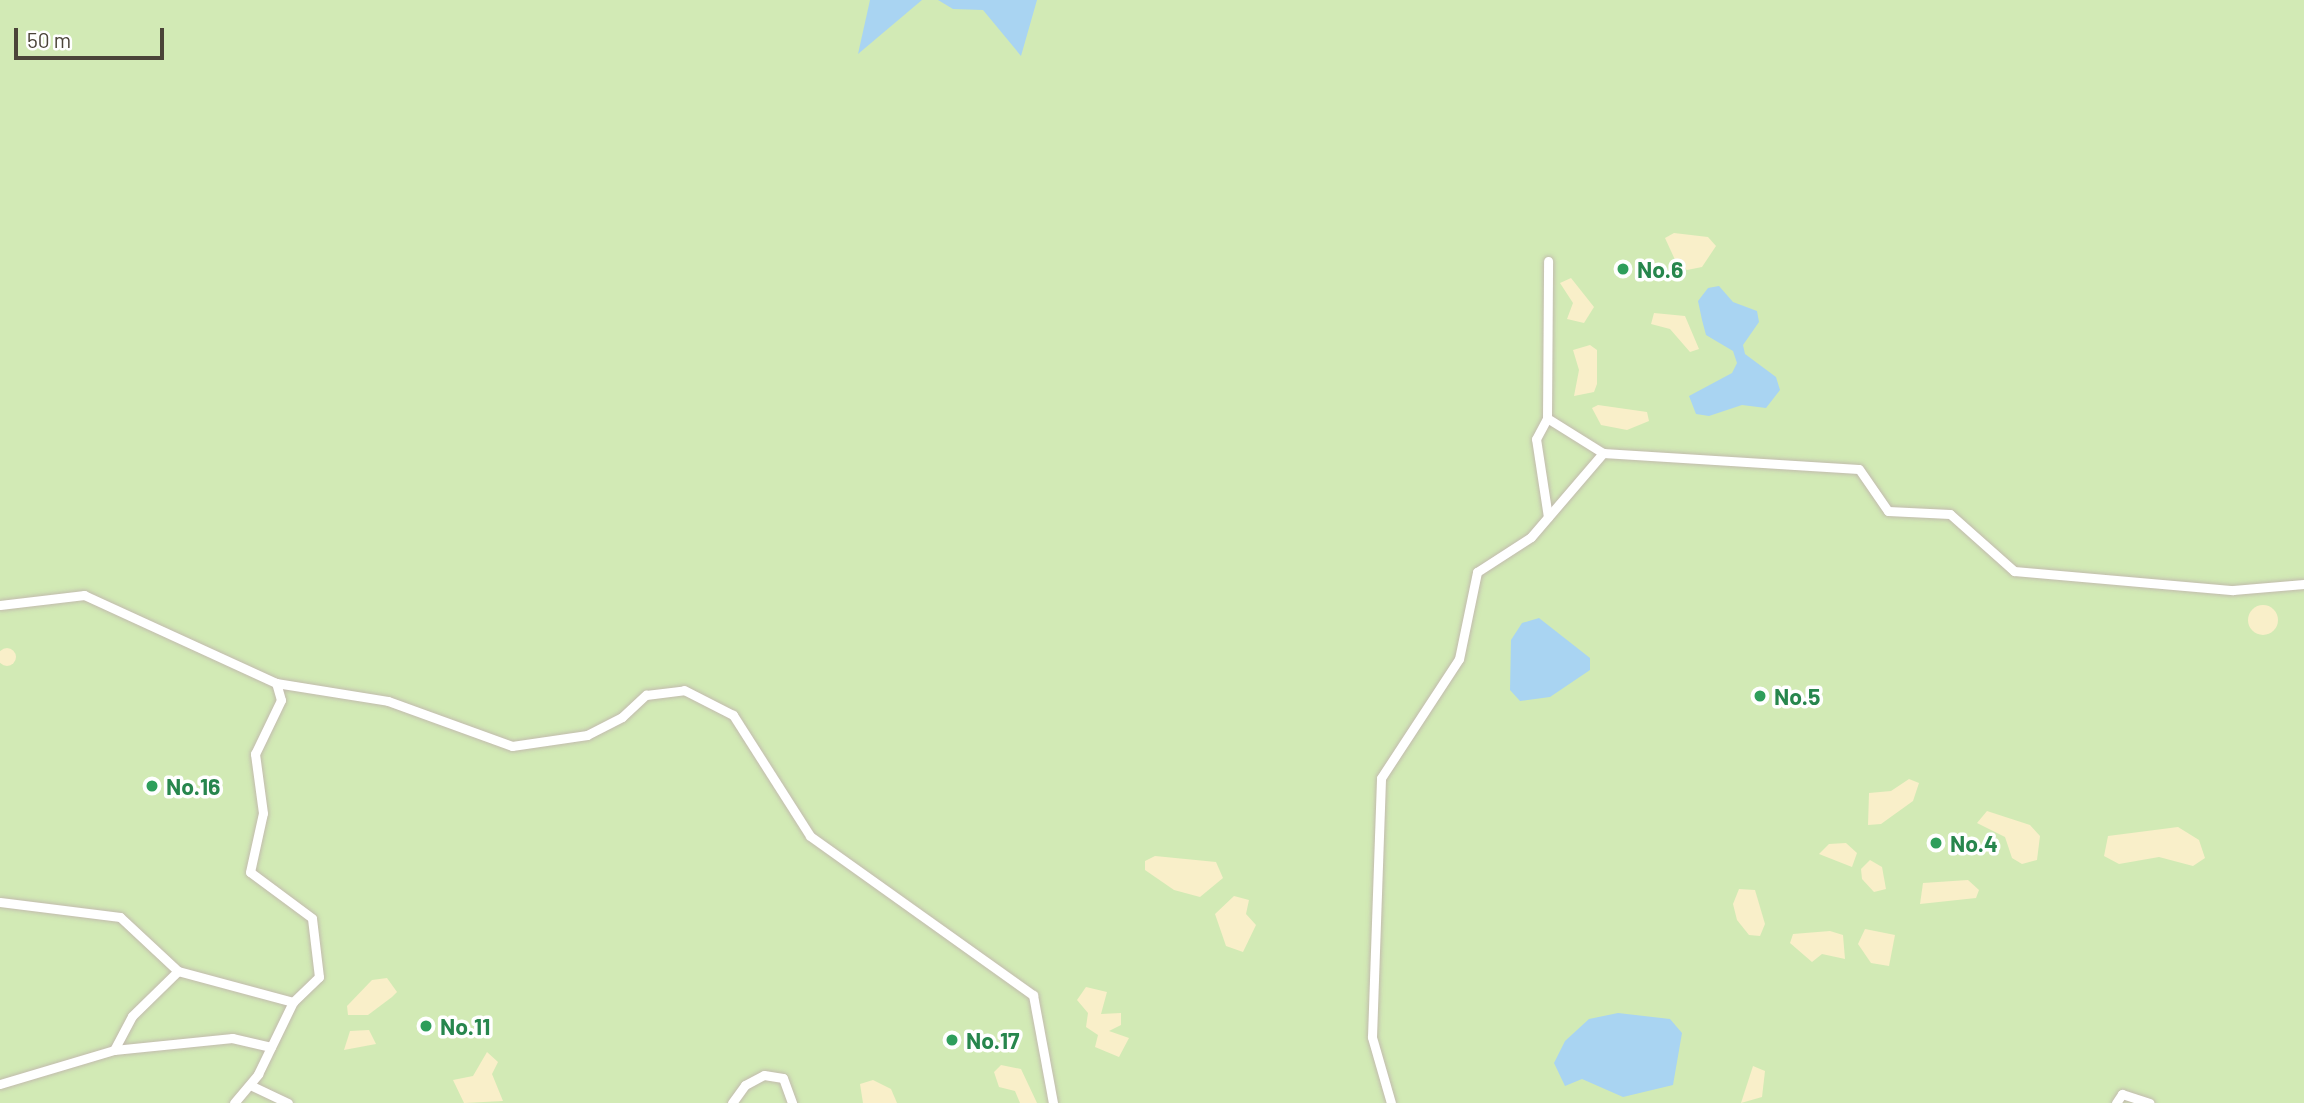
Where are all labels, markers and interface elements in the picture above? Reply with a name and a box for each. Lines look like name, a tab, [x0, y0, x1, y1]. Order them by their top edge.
scale bar	[18, 14, 168, 58]
text: 50 m	[27, 27, 71, 52]
place label: No.6	[1637, 255, 1683, 283]
marker: No.6	[1615, 261, 1631, 277]
place label: No.5	[1774, 682, 1820, 710]
marker: No.5	[1752, 688, 1768, 704]
place label: No.16	[166, 772, 220, 800]
marker: No.16	[144, 778, 160, 794]
place label: No.4	[1950, 829, 1998, 857]
marker: No.4	[1928, 835, 1944, 851]
place label: No.11	[440, 1012, 490, 1040]
marker: No.11	[418, 1018, 434, 1034]
place label: No.17	[966, 1026, 1019, 1054]
marker: No.17	[944, 1032, 960, 1048]

